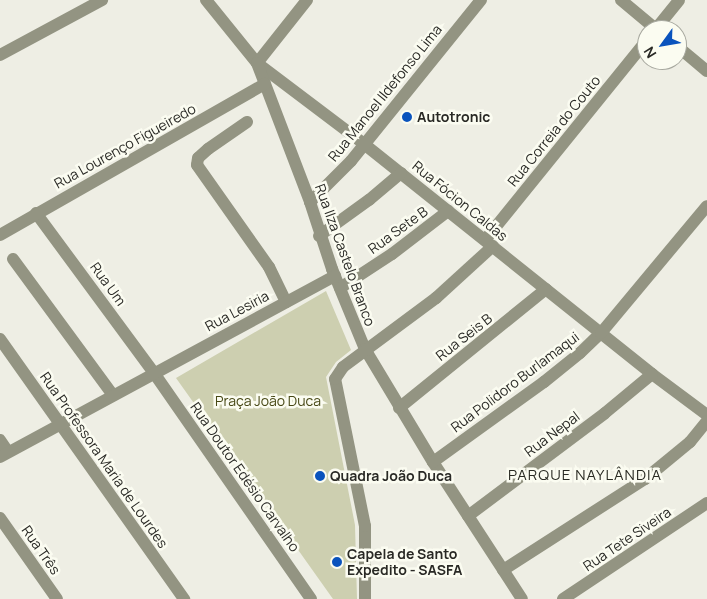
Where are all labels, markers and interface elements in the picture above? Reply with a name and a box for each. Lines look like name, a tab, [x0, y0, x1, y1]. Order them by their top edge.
north arrow	[637, 20, 687, 70]
street label: Rua Manoel Ildefonso Lima	[325, 21, 445, 165]
text: N	[639, 43, 660, 62]
street label: Rua Correia do Couto	[504, 72, 604, 190]
street label: Rua Lourenço Figueiredo	[51, 100, 199, 192]
place label: Autotronic	[417, 109, 490, 125]
marker: Autotronic	[401, 111, 413, 123]
street label: Rua Fócion Caldas	[409, 157, 511, 245]
street label: Rua Ilza Castelo Branco	[311, 182, 379, 328]
street label: Rua Sete B	[365, 203, 431, 257]
street label: Rua Um	[87, 259, 129, 309]
street label: Rua Lesiria	[202, 287, 272, 335]
street label: Rua Seis B	[433, 310, 495, 364]
street label: Rua Polidoro Burlamaqui	[448, 328, 582, 436]
street label: Rua Professora Maria de Lourdes	[37, 369, 171, 551]
park label: Praça João Duca	[215, 393, 321, 409]
street label: Rua Doutor Edésio Carvalho	[187, 399, 303, 555]
street label: Rua Nepal	[521, 408, 583, 460]
district label: PARQUE NAYLÂNDIA	[506, 466, 664, 484]
place label: Quadra João Duca	[330, 468, 452, 484]
marker: Quadra João Duca	[314, 470, 326, 482]
street label: Rua Tete Siveira	[580, 503, 674, 575]
street label: Rua Três	[18, 522, 64, 578]
place label: Capela de Santo Expedito - SASFA	[347, 546, 462, 578]
marker: Capela de Santo Expedito - SASFA	[331, 556, 343, 568]

